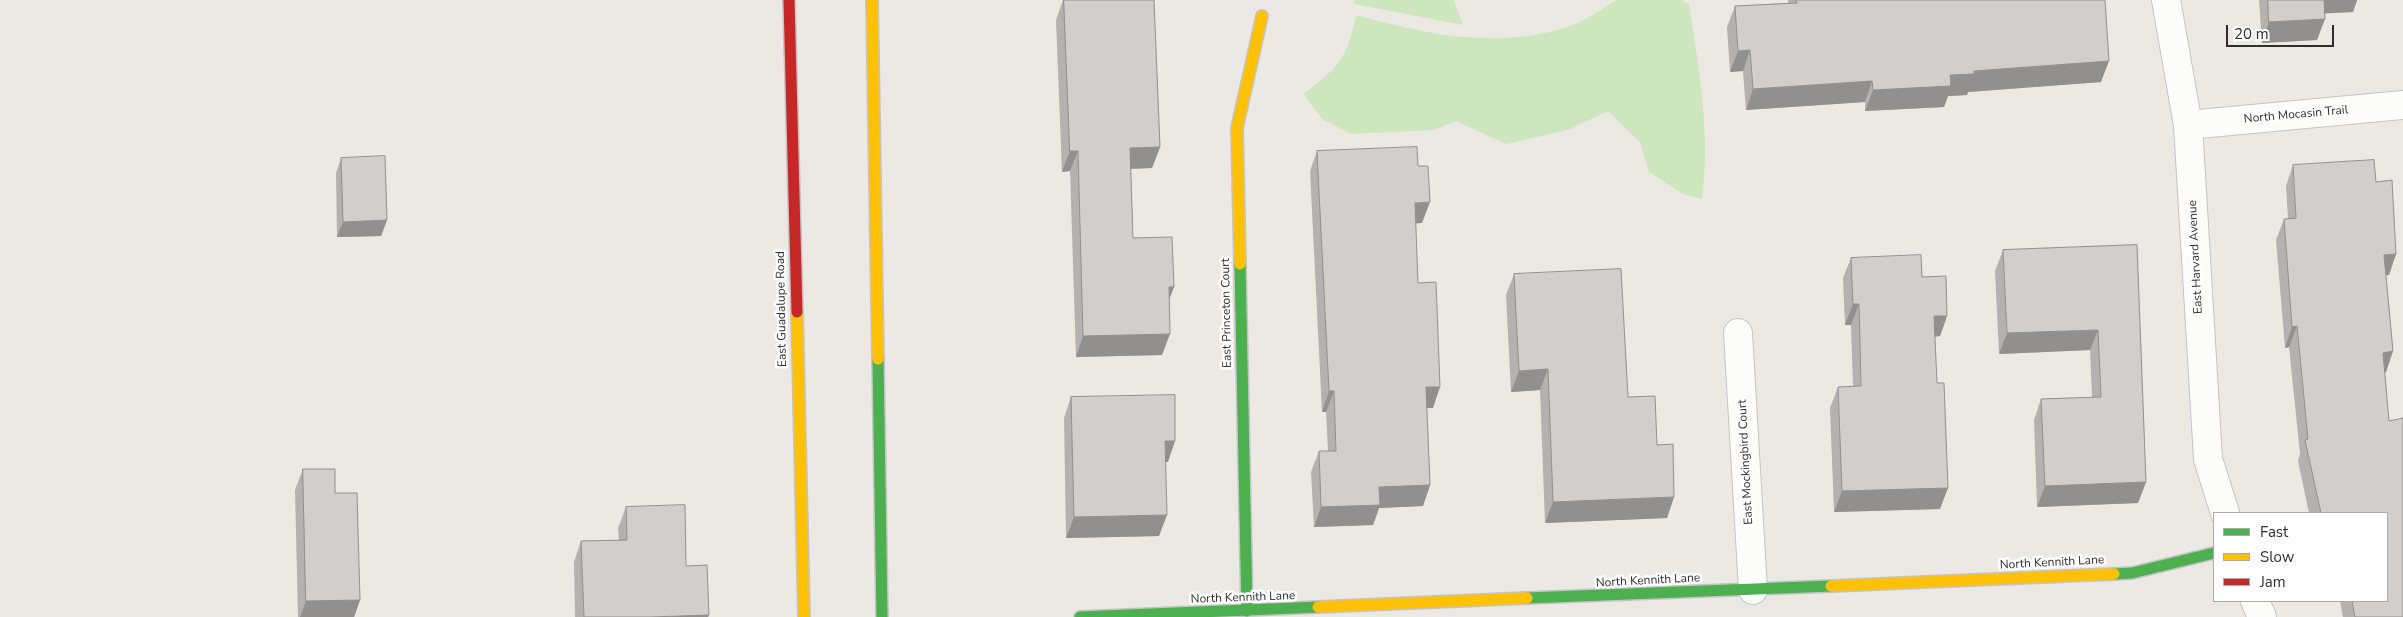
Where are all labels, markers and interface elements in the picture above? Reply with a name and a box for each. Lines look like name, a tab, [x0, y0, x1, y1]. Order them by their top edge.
scale bar	[2228, 15, 2336, 47]
text: 20 m	[2234, 24, 2269, 44]
street label: North Mocasin Trail	[2243, 103, 2349, 127]
street label: East Harvard Avenue	[2186, 200, 2206, 314]
street label: East Guadalupe Road	[774, 251, 790, 367]
street label: East Princeton Court	[1219, 258, 1235, 368]
street label: East Mockingbird Court	[1736, 399, 1756, 525]
legend	[2213, 512, 2388, 602]
text: Fast	[2260, 522, 2288, 542]
text: Slow	[2260, 547, 2294, 567]
street label: North Kennith Lane	[1999, 553, 2105, 573]
street label: North Kennith Lane	[1595, 571, 1701, 591]
text: Jam	[2260, 572, 2286, 592]
street label: North Kennith Lane	[1190, 589, 1296, 607]

